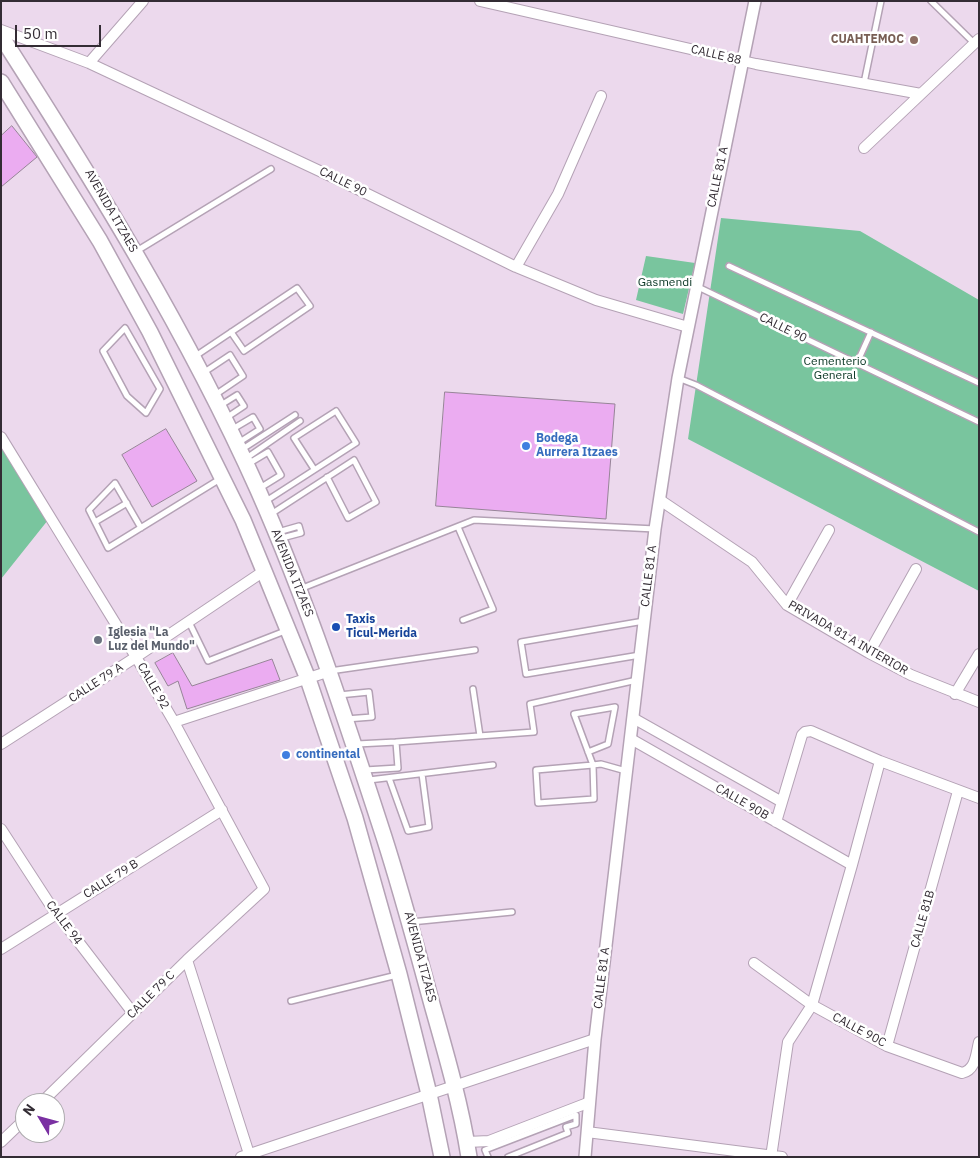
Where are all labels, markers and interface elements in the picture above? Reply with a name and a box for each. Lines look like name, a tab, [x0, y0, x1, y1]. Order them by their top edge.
scale bar	[18, 15, 104, 47]
text: 50 m	[23, 24, 58, 43]
place label: CUAHTEMOC	[831, 33, 904, 47]
marker: CUAHTEMOC	[908, 34, 920, 46]
street label: CALLE 88	[689, 42, 743, 68]
street label: CALLE 81 A	[705, 145, 731, 209]
street label: CALLE 90	[317, 164, 369, 200]
street label: AVENIDA ITZAES	[81, 167, 141, 255]
park label: Gasmendi	[638, 276, 692, 290]
street label: CALLE 90	[757, 310, 809, 346]
park label: Cementerio General	[804, 355, 866, 383]
place label: Bodega Aurrera Itzaes	[536, 432, 618, 460]
marker: Bodega Aurrera Itzaes	[520, 440, 532, 452]
street label: AVENIDA ITZAES	[268, 527, 316, 619]
street label: CALLE 81 A	[638, 544, 660, 608]
street label: PRIVADA 81 A INTERIOR	[785, 598, 911, 678]
place label: Taxis Ticul-Merida	[346, 613, 417, 641]
marker: Taxis Ticul-Merida	[330, 621, 342, 633]
place label: Iglesia "La Luz del Mundo"	[108, 626, 195, 654]
marker: Iglesia "La Luz del Mundo"	[92, 634, 104, 646]
street label: CALLE 79 A	[66, 660, 126, 706]
street label: CALLE 92	[134, 660, 172, 712]
place label: continental	[296, 748, 360, 762]
marker: continental	[280, 749, 292, 761]
street label: CALLE 90B	[713, 781, 771, 823]
street label: CALLE 79 B	[81, 856, 141, 902]
street label: CALLE 81B	[908, 889, 938, 949]
street label: CALLE 94	[43, 898, 85, 948]
street label: AVENIDA ITZAES	[401, 910, 439, 1004]
street label: CALLE 81 A	[591, 946, 613, 1010]
street label: CALLE 79 C	[124, 968, 178, 1022]
street label: CALLE 90C	[830, 1010, 888, 1050]
north arrow	[15, 1093, 65, 1143]
text: N	[19, 1100, 39, 1119]

